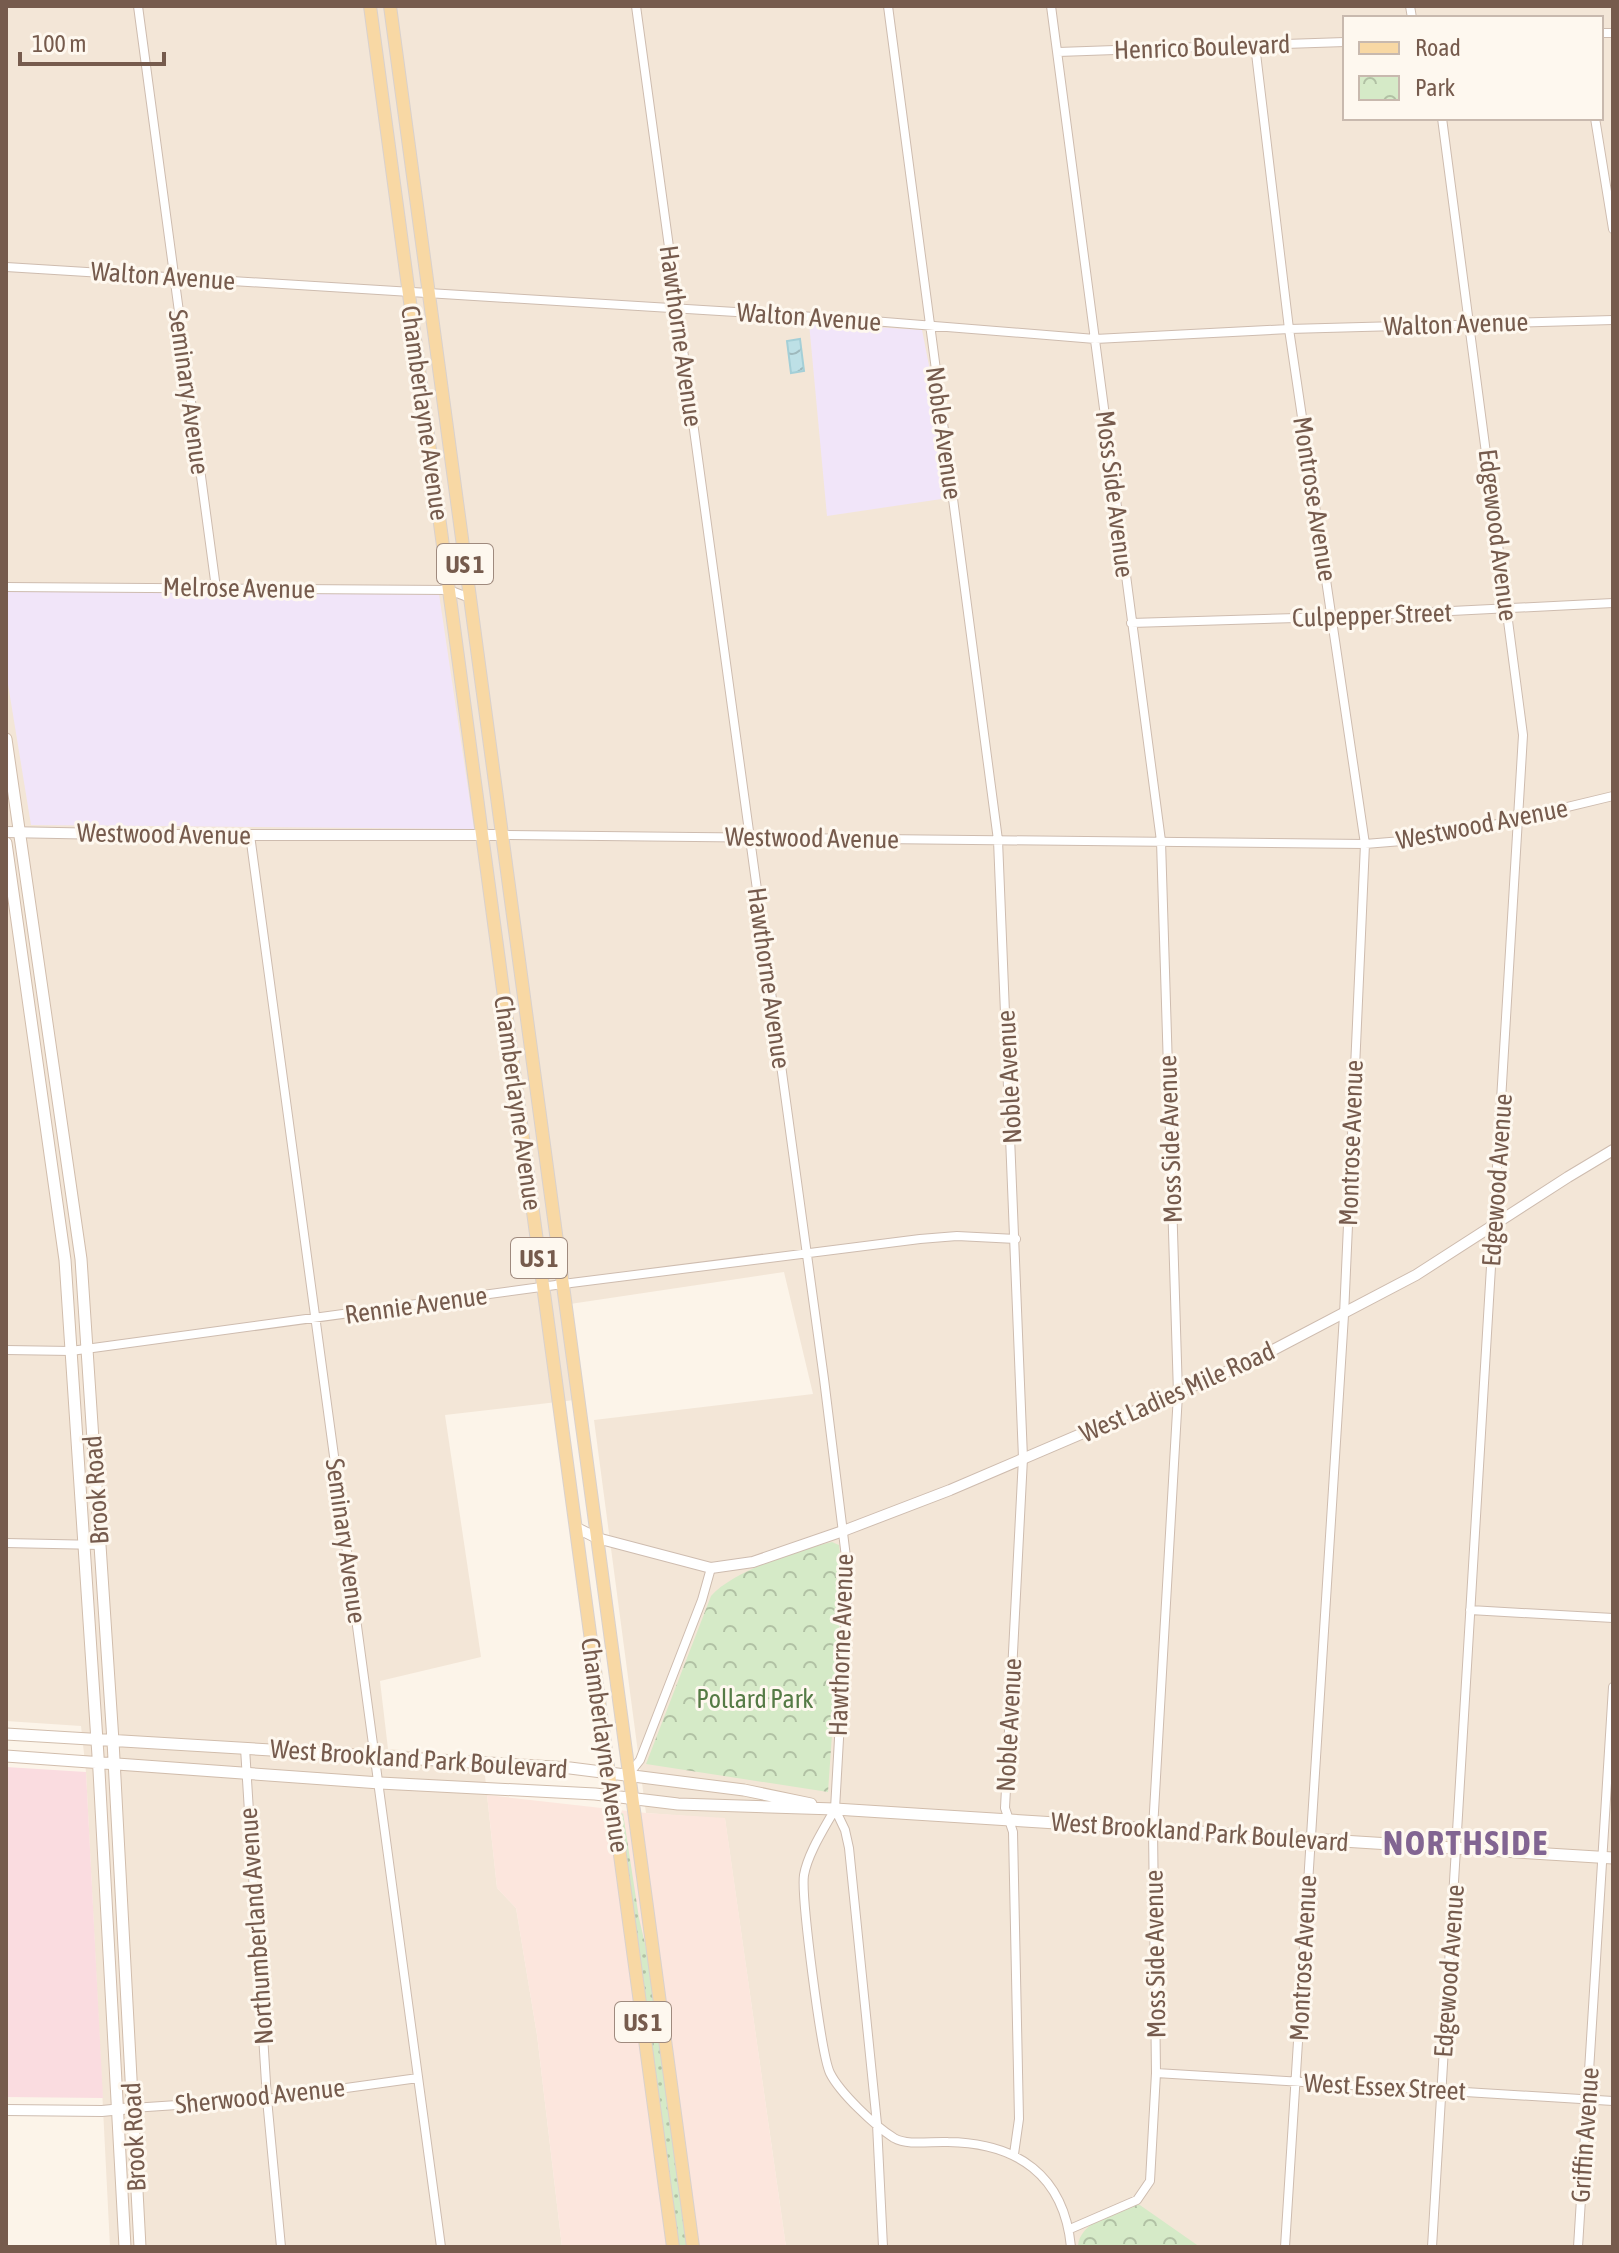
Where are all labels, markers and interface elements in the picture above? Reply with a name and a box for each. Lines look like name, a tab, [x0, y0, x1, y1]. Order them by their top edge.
scale bar	[20, 16, 164, 66]
legend	[1343, 16, 1603, 120]
street label: Henrico Boulevard	[1113, 29, 1291, 65]
text: 100 m	[32, 30, 86, 57]
text: Road	[1415, 34, 1461, 61]
text: Park	[1415, 74, 1456, 101]
street label: Hawthorne Avenue	[653, 243, 709, 429]
street label: Walton Avenue	[90, 256, 236, 296]
street label: Walton Avenue	[736, 297, 882, 337]
street label: Chamberlayne Avenue	[395, 304, 455, 522]
street label: Walton Avenue	[1383, 306, 1529, 342]
street label: Seminary Avenue	[163, 308, 215, 476]
street label: Noble Avenue	[920, 365, 968, 501]
street label: Moss Side Avenue	[1090, 409, 1140, 579]
street label: Montrose Avenue	[1287, 415, 1343, 583]
street label: Edgewood Avenue	[1473, 447, 1523, 623]
road number: US 1	[437, 544, 493, 584]
street label: Melrose Avenue	[162, 572, 316, 604]
street label: Culpepper Street	[1292, 597, 1452, 633]
street label: Westwood Avenue	[1394, 793, 1570, 855]
street label: Westwood Avenue	[77, 817, 251, 851]
street label: Westwood Avenue	[725, 821, 899, 855]
street label: Hawthorne Avenue	[741, 885, 797, 1071]
street label: Chamberlayne Avenue	[488, 994, 548, 1212]
street label: Noble Avenue	[991, 1009, 1027, 1145]
street label: Moss Side Avenue	[1152, 1054, 1188, 1224]
street label: Montrose Avenue	[1333, 1059, 1369, 1227]
street label: Edgewood Avenue	[1476, 1093, 1518, 1267]
road number: US 1	[511, 1238, 567, 1278]
street label: Rennie Avenue	[343, 1280, 489, 1330]
street label: West Ladies Mile Road	[1075, 1336, 1279, 1448]
street label: Brook Road	[77, 1435, 115, 1545]
street label: Seminary Avenue	[320, 1457, 372, 1625]
street label: Hawthorne Avenue	[823, 1553, 859, 1737]
street label: Chamberlayne Avenue	[575, 1636, 635, 1854]
street label: Noble Avenue	[991, 1657, 1027, 1793]
park label: Pollard Park	[696, 1684, 814, 1714]
street label: West Brookland Park Boulevard	[269, 1734, 569, 1784]
street label: Northumberland Avenue	[233, 1806, 279, 2046]
street label: West Brookland Park Boulevard	[1050, 1807, 1350, 1857]
district label: NORTHSIDE	[1383, 1823, 1549, 1862]
street label: Moss Side Avenue	[1139, 1870, 1171, 2038]
street label: Montrose Avenue	[1284, 1874, 1322, 2042]
street label: Edgewood Avenue	[1428, 1884, 1470, 2058]
road number: US 1	[615, 2002, 671, 2042]
street label: Griffin Avenue	[1565, 2066, 1605, 2204]
street label: West Essex Street	[1303, 2068, 1467, 2106]
street label: Sherwood Avenue	[174, 2072, 346, 2120]
street label: Brook Road	[116, 2082, 152, 2192]

